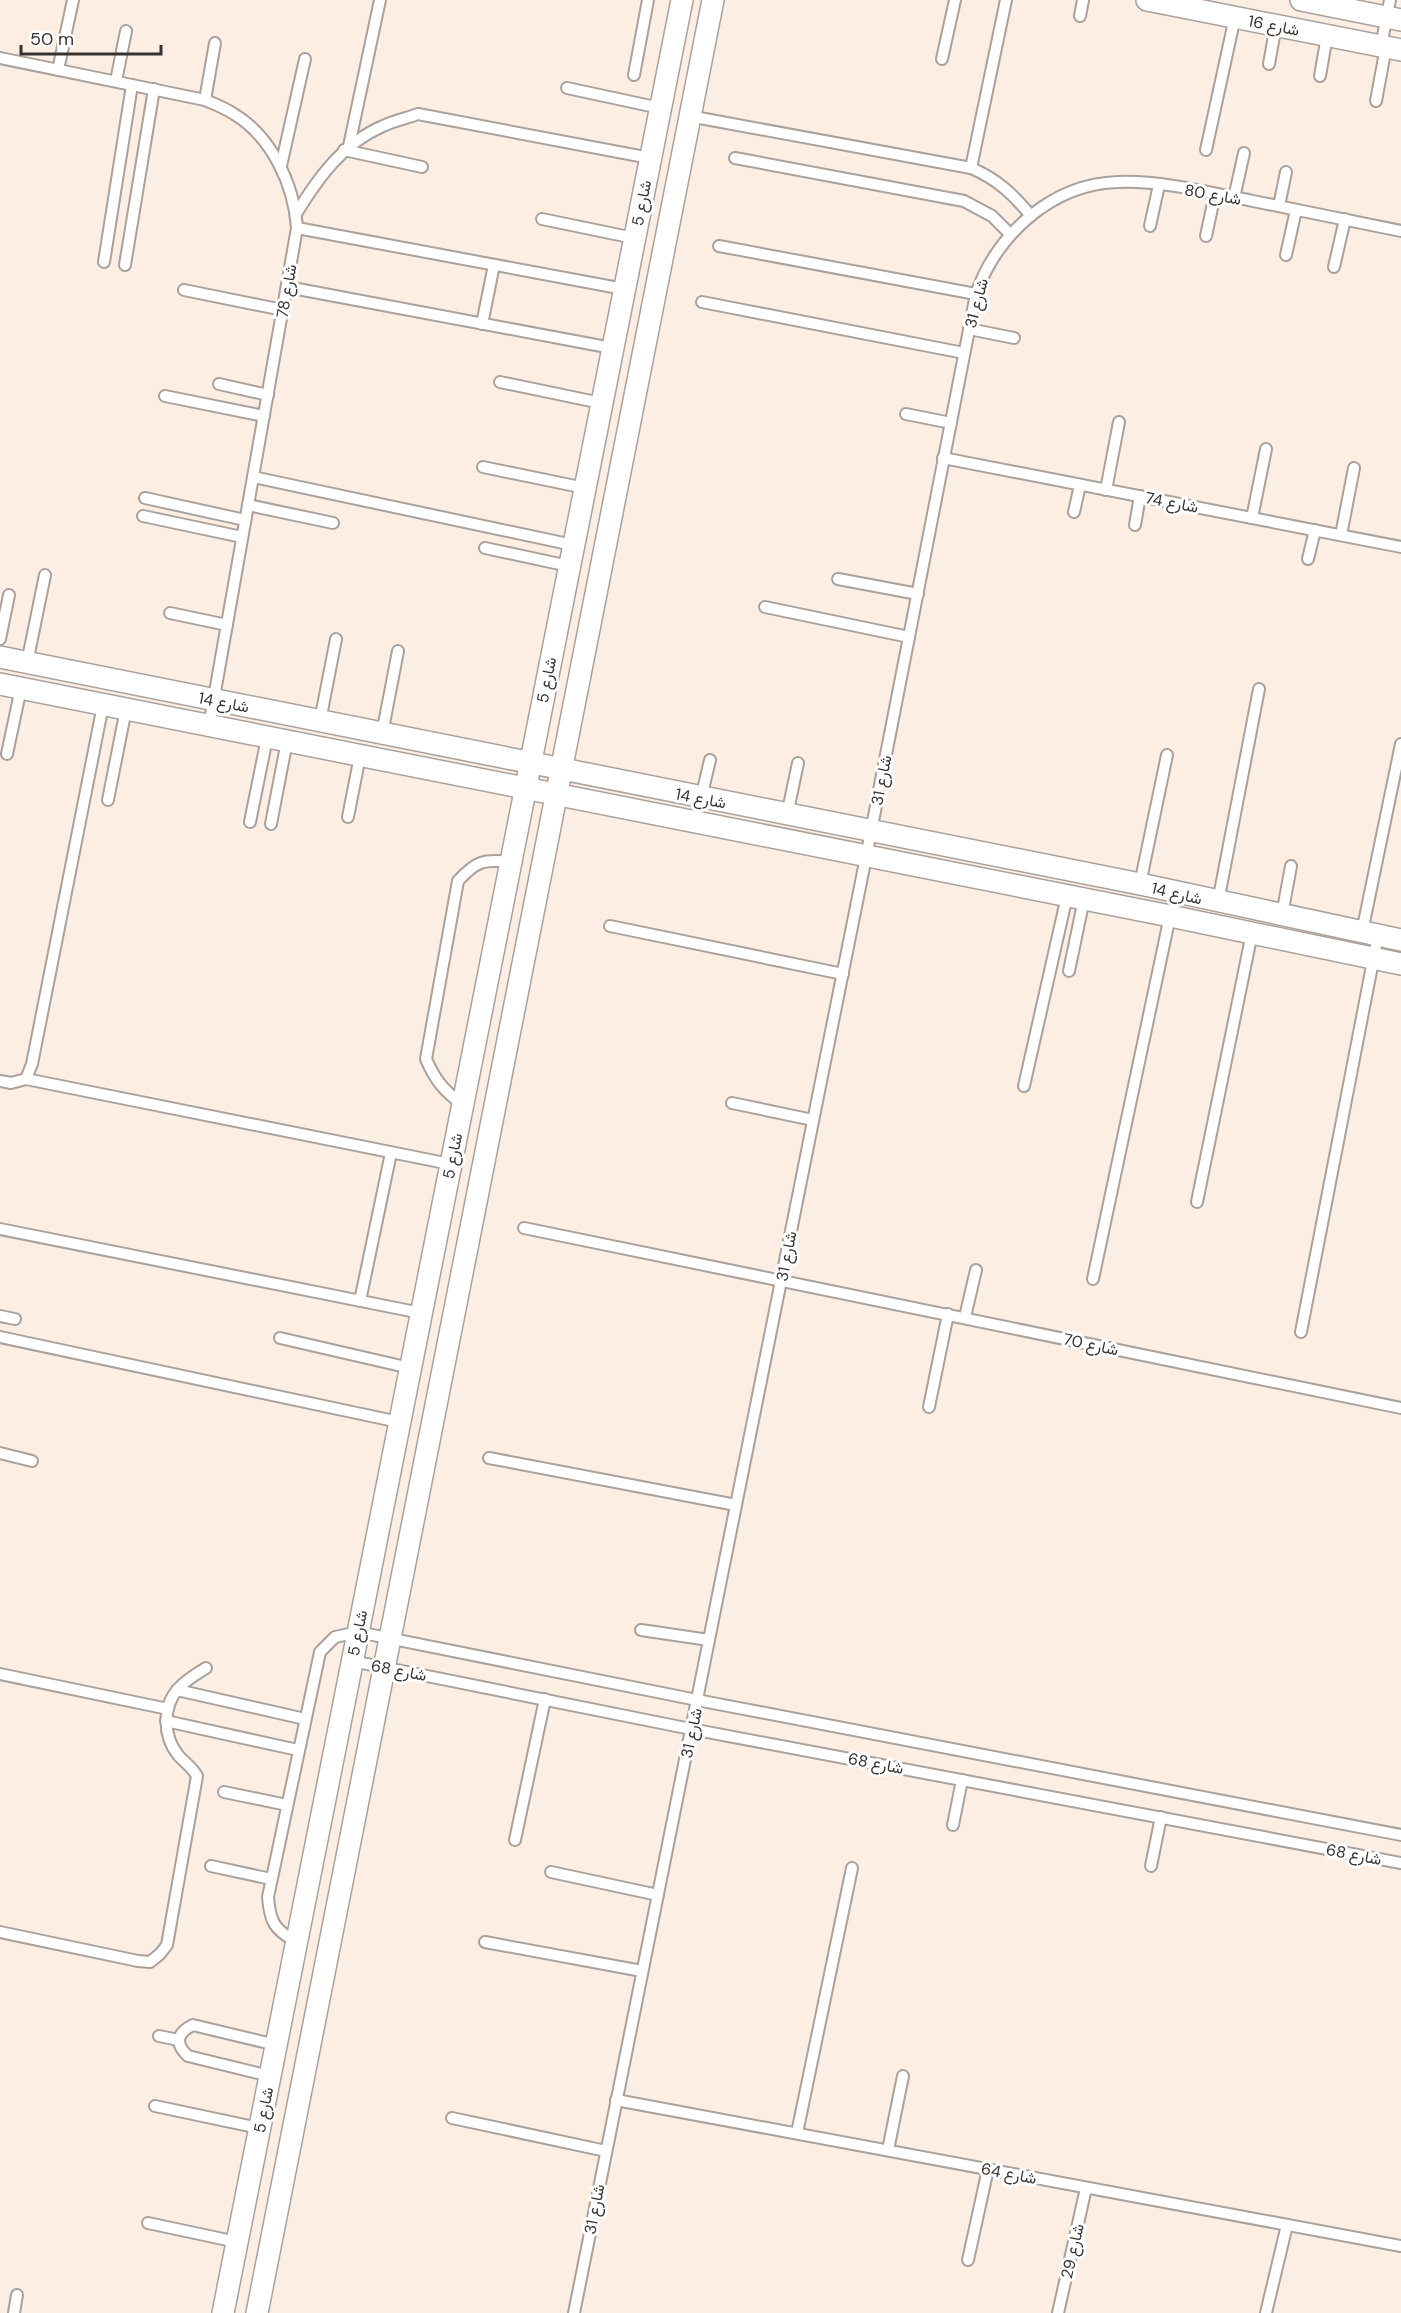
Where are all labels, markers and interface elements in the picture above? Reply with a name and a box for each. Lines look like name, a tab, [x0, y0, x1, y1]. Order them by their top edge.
street label: شارع 16	[1246, 10, 1301, 42]
scale bar	[21, 18, 160, 56]
text: 50 m	[30, 27, 74, 51]
street label: شارع 5	[627, 178, 657, 228]
street label: شارع 80	[1183, 179, 1243, 211]
street label: شارع 78	[271, 262, 303, 320]
street label: شارع 31	[960, 276, 994, 331]
street label: شارع 74	[1143, 487, 1200, 519]
street label: شارع 5	[532, 655, 562, 705]
street label: شارع 14	[197, 687, 251, 719]
street label: شارع 31	[866, 753, 898, 807]
street label: شارع 14	[674, 783, 728, 815]
street label: شارع 14	[1149, 878, 1204, 910]
street label: شارع 5	[438, 1131, 468, 1181]
street label: شارع 31	[771, 1229, 803, 1283]
street label: شارع 70	[1061, 1328, 1120, 1362]
street label: شارع 5	[343, 1608, 373, 1658]
street label: شارع 68	[369, 1655, 429, 1687]
street label: شارع 31	[676, 1706, 708, 1760]
street label: شارع 68	[846, 1748, 906, 1780]
street label: شارع 68	[1324, 1839, 1384, 1871]
street label: شارع 5	[249, 2085, 279, 2135]
street label: شارع 64	[979, 2158, 1038, 2190]
street label: شارع 31	[579, 2182, 611, 2236]
street label: شارع 29	[1056, 2222, 1090, 2281]

